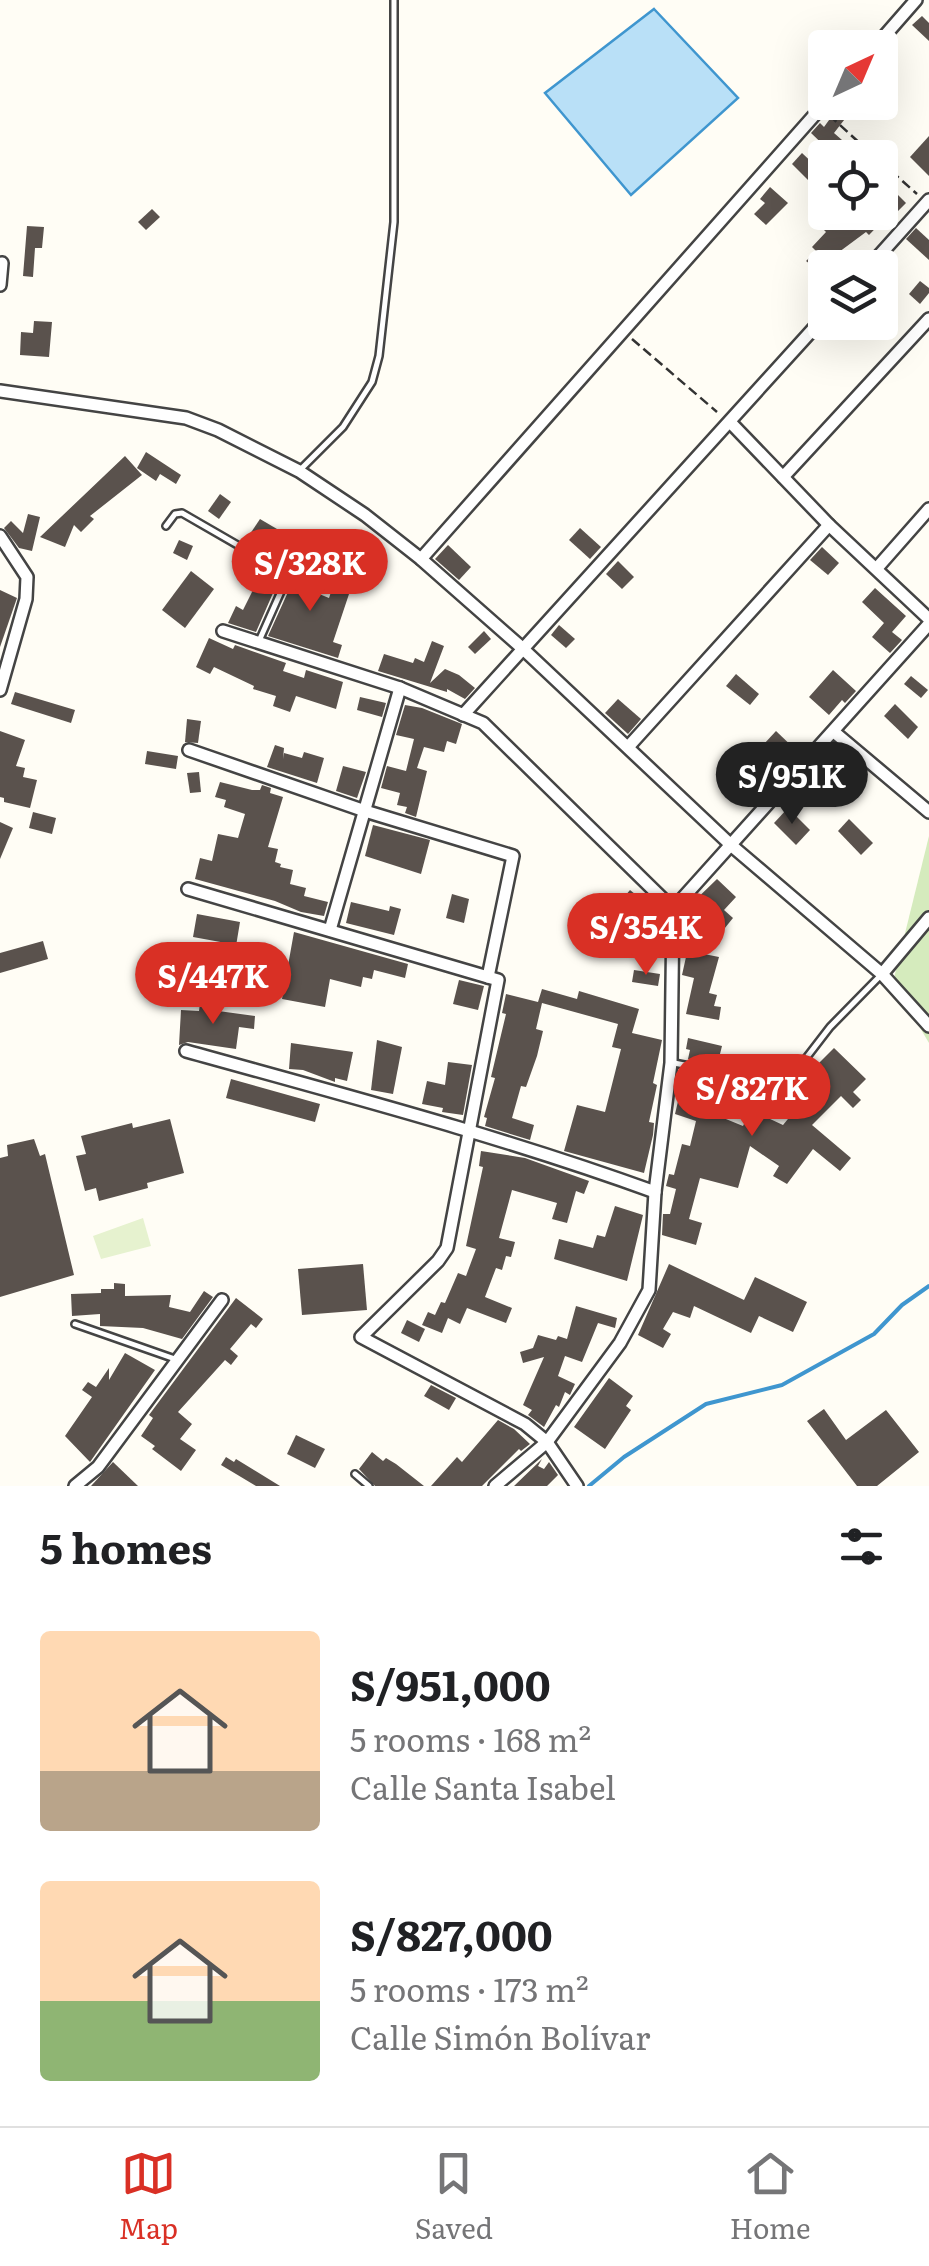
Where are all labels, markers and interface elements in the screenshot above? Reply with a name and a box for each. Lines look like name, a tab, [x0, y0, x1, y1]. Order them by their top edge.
north arrow	[808, 30, 898, 120]
map controls	[808, 30, 898, 340]
button: locate	[808, 140, 898, 230]
button: layers	[808, 250, 898, 340]
pin: S/328K	[229, 529, 391, 614]
text: S/328K	[254, 537, 366, 585]
pin: S/951K	[711, 742, 873, 827]
text: S/951K	[738, 750, 846, 798]
pin: S/354K	[565, 893, 727, 978]
text: S/354K	[589, 901, 703, 949]
pin: S/447K	[132, 942, 294, 1027]
text: S/447K	[157, 950, 269, 998]
pin: S/827K	[671, 1054, 833, 1139]
text: S/827K	[695, 1062, 809, 1110]
text: 5 homes	[40, 1515, 212, 1577]
icon: filters	[834, 1519, 889, 1574]
text: S/951,000	[350, 1652, 551, 1714]
icon: home	[120, 1671, 240, 1791]
text: 5 rooms · 168 m²	[350, 1714, 591, 1762]
text: Calle Santa Isabel	[350, 1762, 616, 1810]
text: S/827,000	[350, 1902, 553, 1964]
icon: home	[120, 1921, 240, 2041]
text: 5 rooms · 173 m²	[350, 1964, 589, 2012]
text: Calle Simón Bolívar	[350, 2012, 650, 2060]
tab: Map	[118, 2146, 178, 2248]
tab: Saved	[415, 2146, 493, 2248]
tab: Home	[730, 2146, 811, 2248]

